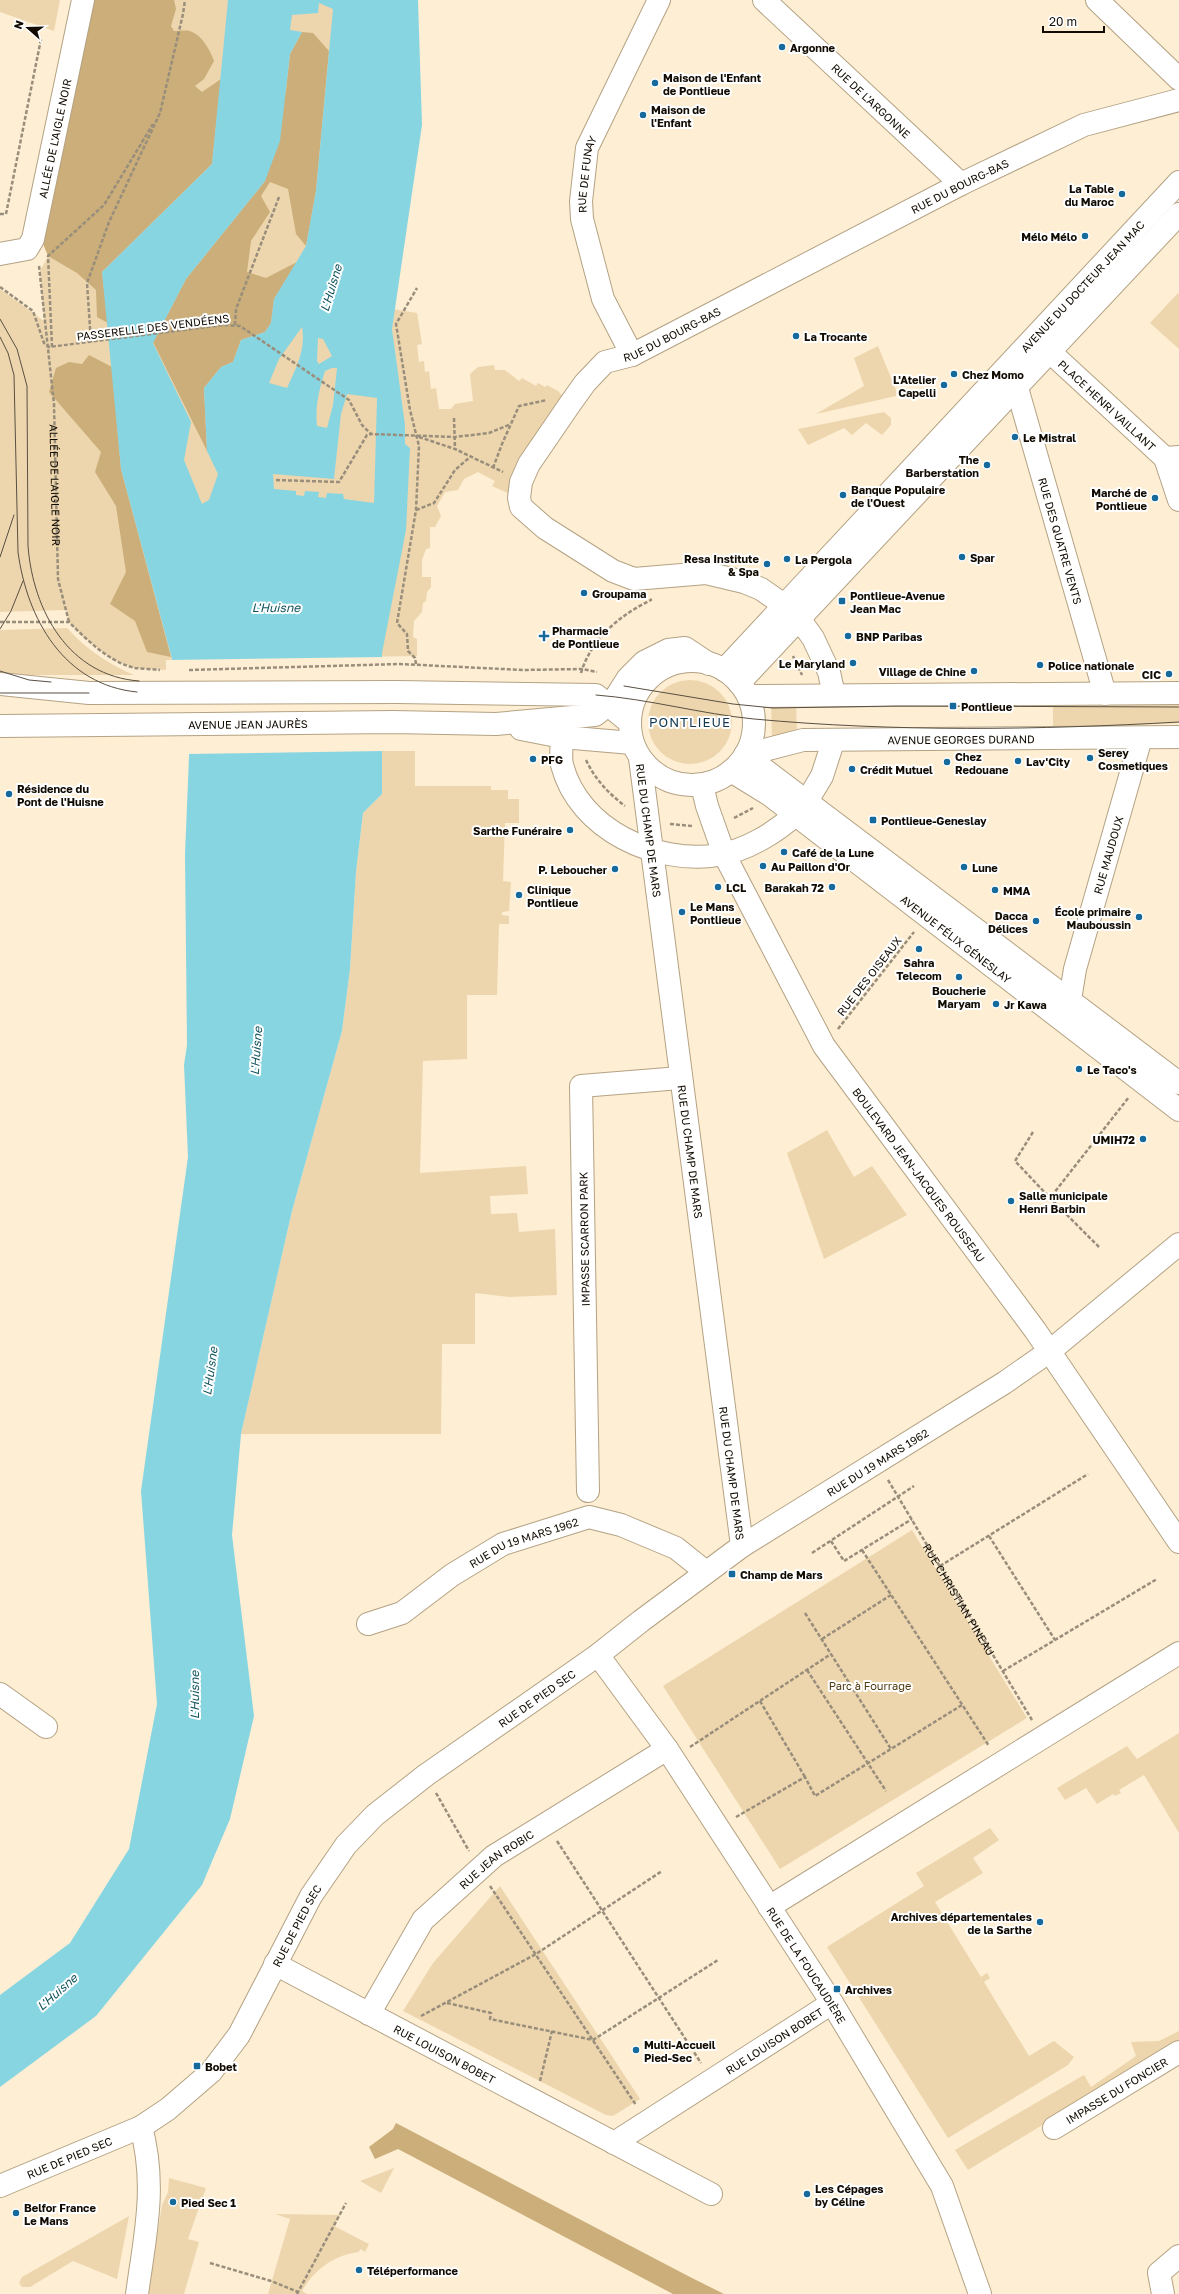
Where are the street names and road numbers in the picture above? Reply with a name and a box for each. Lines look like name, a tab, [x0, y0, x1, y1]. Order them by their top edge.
street label: RUE DE L'ARGONNE	[829, 60, 914, 140]
street label: ALLÉE DE L'AIGLE NOIR	[35, 77, 73, 199]
street label: RUE DE FUNAY	[574, 133, 599, 213]
street label: RUE DU BOURG-BAS	[908, 156, 1011, 216]
street label: AVENUE DU DOCTEUR JEAN MAC	[1018, 218, 1147, 355]
street label: RUE DU BOURG-BAS	[622, 304, 723, 364]
street label: PASSERELLE DES VENDÉENS	[76, 311, 230, 343]
street label: PLACE HENRI VAILLANT	[1056, 357, 1159, 453]
street label: ALLÉE DE L'AIGLE NOIR	[48, 424, 64, 546]
street label: RUE DES QUATRE VENTS	[1037, 476, 1085, 606]
street label: AVENUE JEAN JAURÈS	[188, 716, 308, 731]
street label: AVENUE GEORGES DURAND	[887, 732, 1035, 746]
street label: RUE DU CHAMP DE MARS	[634, 763, 664, 898]
street label: RUE MAUDOUX	[1090, 814, 1125, 895]
street label: AVENUE FÉLIX GÉNESLAY	[899, 892, 1014, 985]
street label: RUE DES OISEAUX	[834, 934, 904, 1018]
street label: RUE DU CHAMP DE MARS	[676, 1084, 706, 1219]
street label: BOULEVARD JEAN-JACQUES ROUSSEAU	[850, 1085, 988, 1264]
street label: IMPASSE SCARRON PARK	[576, 1171, 592, 1306]
street label: RUE DU CHAMP DE MARS	[717, 1405, 748, 1541]
street label: RUE DU 19 MARS 1962	[824, 1425, 930, 1498]
street label: RUE DU 19 MARS 1962	[466, 1514, 580, 1570]
street label: RUE CHRISTIAN PINEAU	[921, 1541, 998, 1658]
street label: RUE DE PIED SEC	[495, 1667, 577, 1729]
street label: RUE JEAN ROBIC	[456, 1827, 536, 1891]
street label: RUE DE PIED SEC	[269, 1882, 323, 1969]
street label: RUE DE LA FOUCAUDIÈRE	[765, 1904, 849, 2026]
street label: RUE LOUISON BOBET	[723, 2004, 825, 2076]
street label: RUE LOUISON BOBET	[392, 2021, 498, 2086]
street label: IMPASSE DU FONCIER	[1063, 2054, 1170, 2126]
street label: RUE DE PIED SEC	[25, 2133, 114, 2181]

